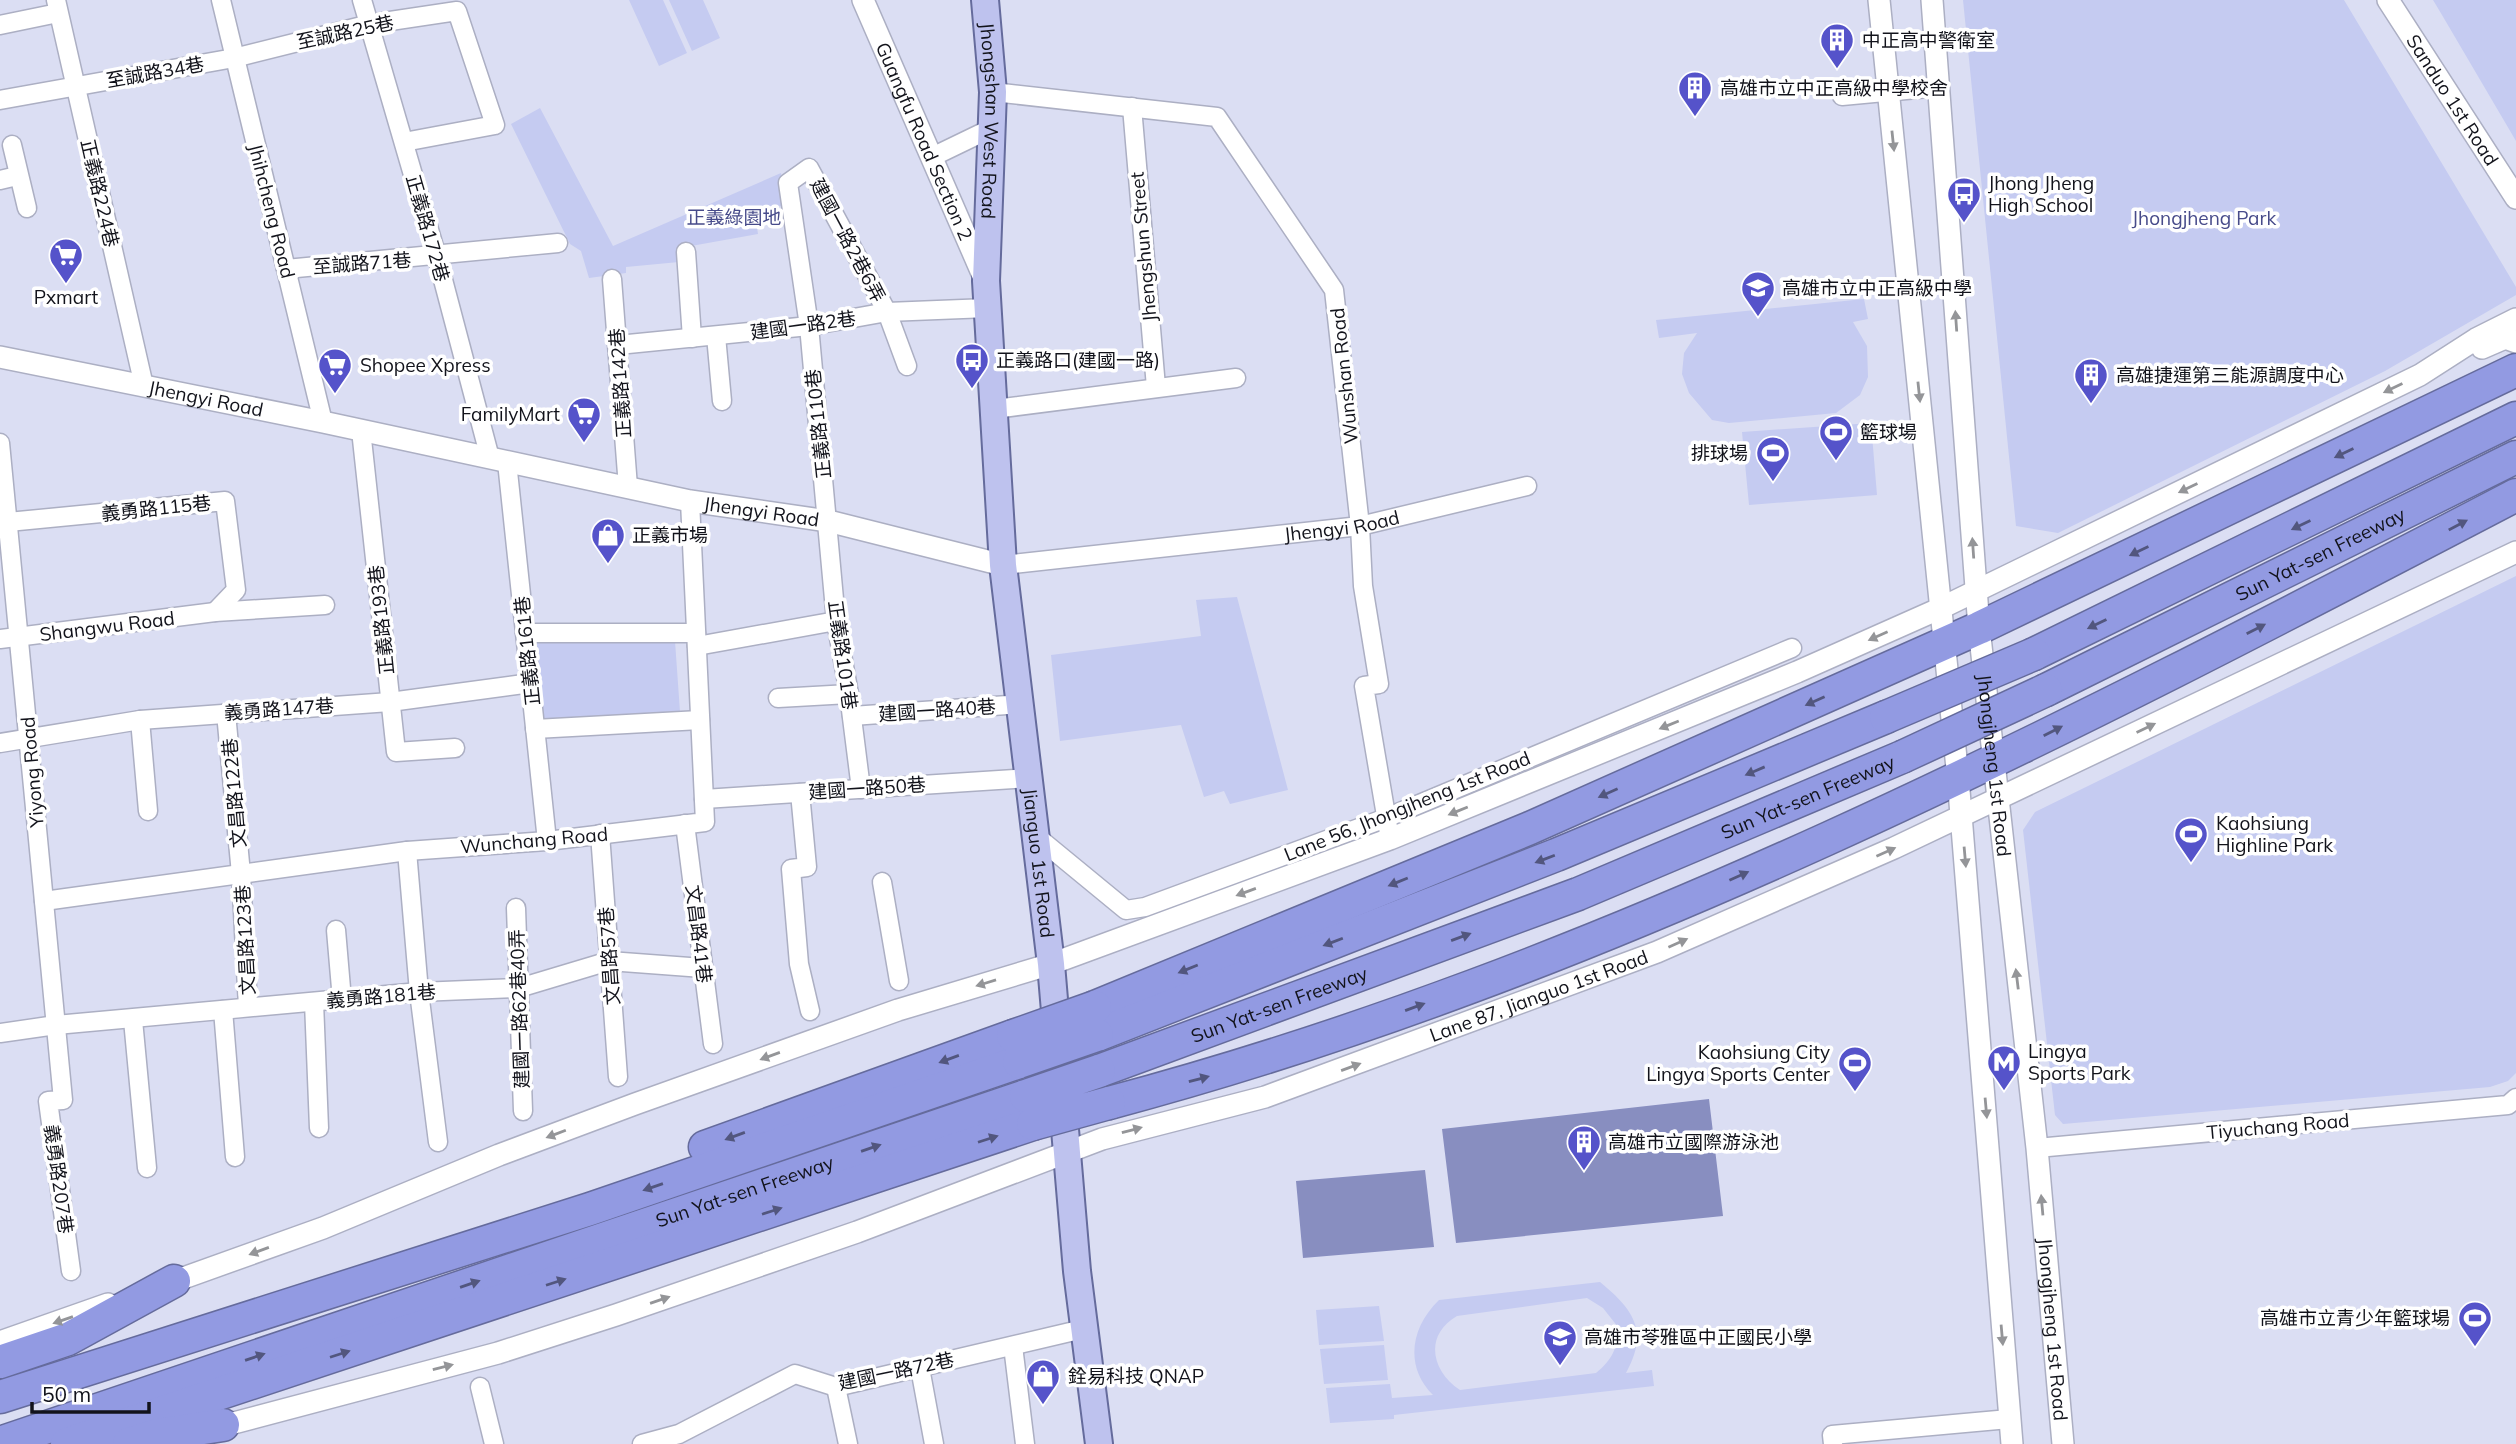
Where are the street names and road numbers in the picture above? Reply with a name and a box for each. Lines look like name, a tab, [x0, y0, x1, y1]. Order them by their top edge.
street label: 至誠路25巷	[294, 10, 396, 54]
street label: Jhongshan West Road	[975, 21, 1005, 219]
street label: Sanduo 1st Road	[2401, 30, 2504, 170]
street label: Guangfu Road Section 2	[871, 38, 978, 244]
street label: 至誠路34巷	[104, 52, 206, 92]
street label: 正義路224巷	[76, 137, 124, 249]
street label: Jhihcheng Road	[244, 141, 300, 281]
street label: Jhengshun Street	[1124, 171, 1162, 323]
street label: 正義路172巷	[401, 172, 455, 284]
street label: 建國一路2巷6弄	[805, 174, 891, 306]
street label: 至誠路71巷	[312, 248, 412, 278]
street label: 建國一路2巷	[749, 306, 857, 344]
street label: Wunshan Road	[1325, 307, 1363, 445]
street label: 正義路142巷	[604, 327, 636, 439]
street label: 正義路110巷	[800, 368, 836, 480]
street label: Jhengyi Road	[146, 375, 265, 422]
street label: 義勇路115巷	[100, 490, 212, 526]
street label: Jhengyi Road	[702, 491, 821, 532]
street label: Sun Yat-sen Freeway	[2231, 502, 2409, 606]
street label: Jhengyi Road	[1283, 505, 1402, 546]
street label: 正義路193巷	[363, 564, 399, 676]
street label: 正義路161巷	[509, 595, 545, 707]
street label: 正義路101巷	[823, 599, 863, 711]
street label: Shangwu Road	[38, 606, 176, 646]
street label: Jhongjheng 1st Road	[1972, 673, 2016, 858]
street label: 義勇路147巷	[223, 693, 335, 725]
street label: 建國一路40巷	[877, 694, 997, 726]
street label: Yiyong Road	[15, 716, 49, 829]
street label: 文昌路122巷	[217, 737, 251, 849]
street label: Lane 56, Jhongjheng 1st Road	[1280, 746, 1534, 866]
street label: Sun Yat-sen Freeway	[1717, 750, 1898, 844]
street label: 建國一路50巷	[807, 772, 927, 804]
street label: Jianguo 1st Road	[1018, 787, 1060, 939]
street label: Wunchang Road	[459, 822, 609, 858]
street label: 文昌路41巷	[681, 883, 717, 985]
street label: 文昌路123巷	[230, 884, 260, 996]
street label: 文昌路57巷	[594, 906, 624, 1006]
street label: 建國一路62巷40弄	[504, 929, 534, 1089]
street label: Lane 87, Jianguo 1st Road	[1426, 944, 1651, 1047]
street label: Sun Yat-sen Freeway	[1187, 961, 1371, 1048]
street label: 義勇路181巷	[325, 979, 437, 1013]
street label: Tiyuchang Road	[2206, 1108, 2350, 1144]
street label: 義勇路207巷	[39, 1123, 79, 1235]
street label: Sun Yat-sen Freeway	[652, 1150, 837, 1232]
street label: Jhongjheng 1st Road	[2033, 1237, 2073, 1422]
street label: 建國一路72巷	[836, 1347, 956, 1395]

